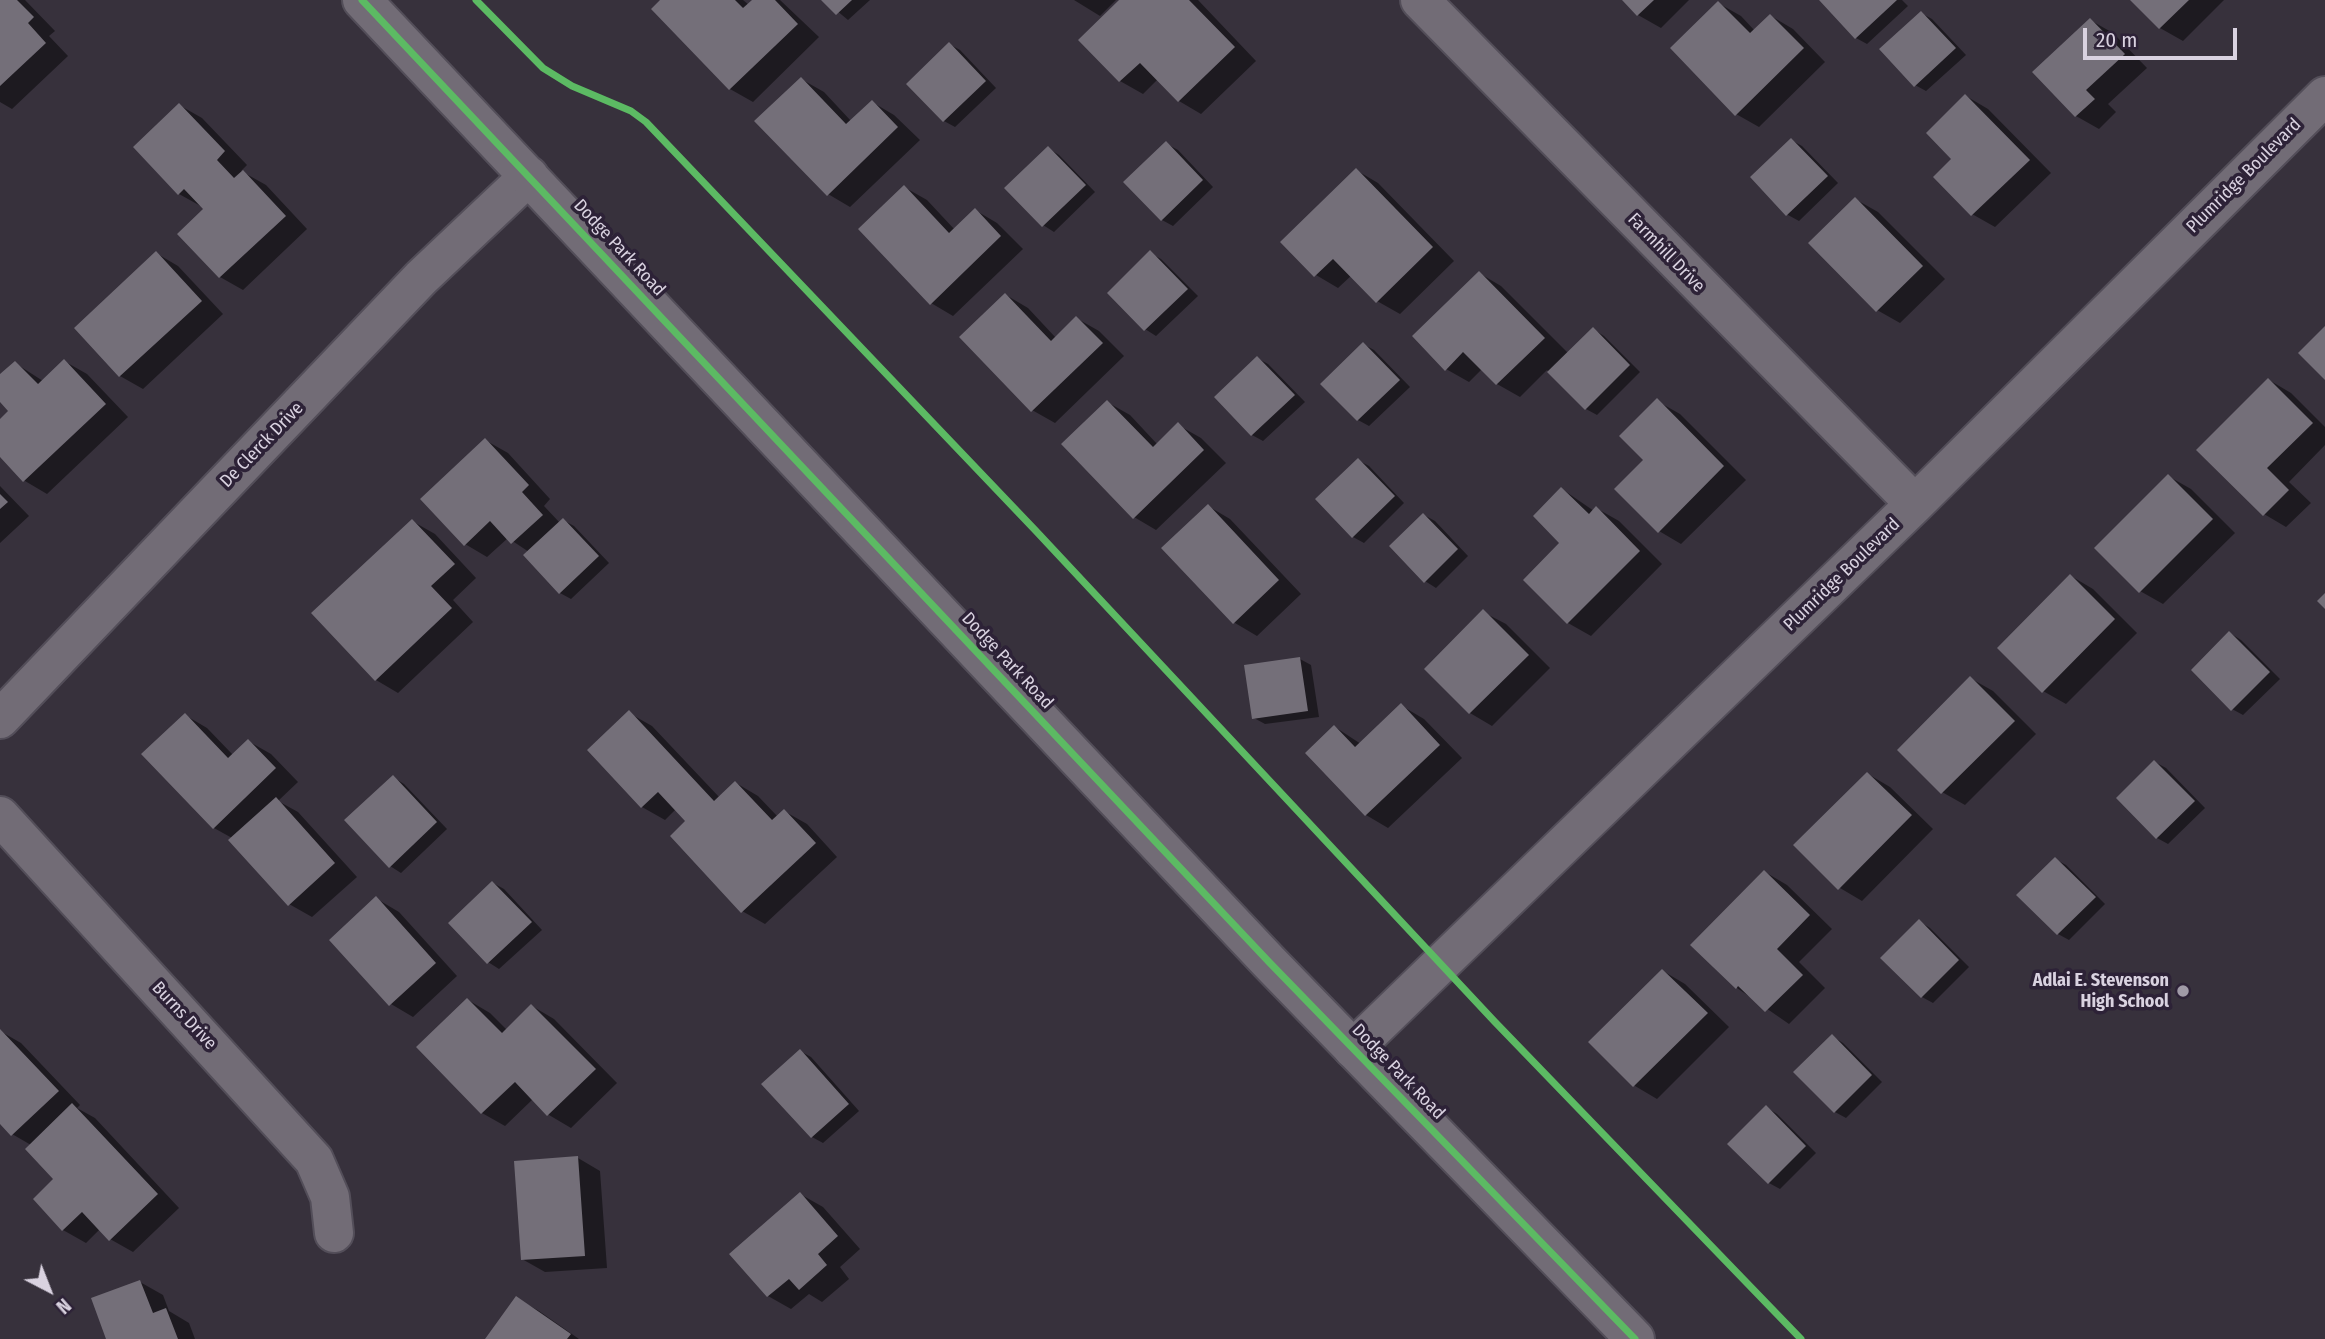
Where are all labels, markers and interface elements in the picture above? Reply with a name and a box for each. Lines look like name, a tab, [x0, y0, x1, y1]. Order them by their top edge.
scale bar	[2087, 14, 2241, 58]
text: 20 m	[2096, 27, 2137, 53]
street label: Plumridge Boulevard	[2182, 114, 2306, 238]
street label: Dodge Park Road	[569, 195, 669, 301]
street label: Farmhill Drive	[1623, 209, 1709, 297]
street label: De Clerck Drive	[216, 398, 308, 492]
street label: Plumridge Boulevard	[1779, 514, 1905, 636]
street label: Dodge Park Road	[957, 608, 1057, 714]
place label: Adlai E. Stevenson High School	[2033, 970, 2169, 1012]
street label: Burns Drive	[147, 978, 221, 1054]
marker: Adlai E. Stevenson High School	[2175, 983, 2191, 999]
street label: Dodge Park Road	[1347, 1020, 1449, 1124]
north arrow	[14, 1255, 84, 1325]
text: N	[51, 1294, 75, 1318]

